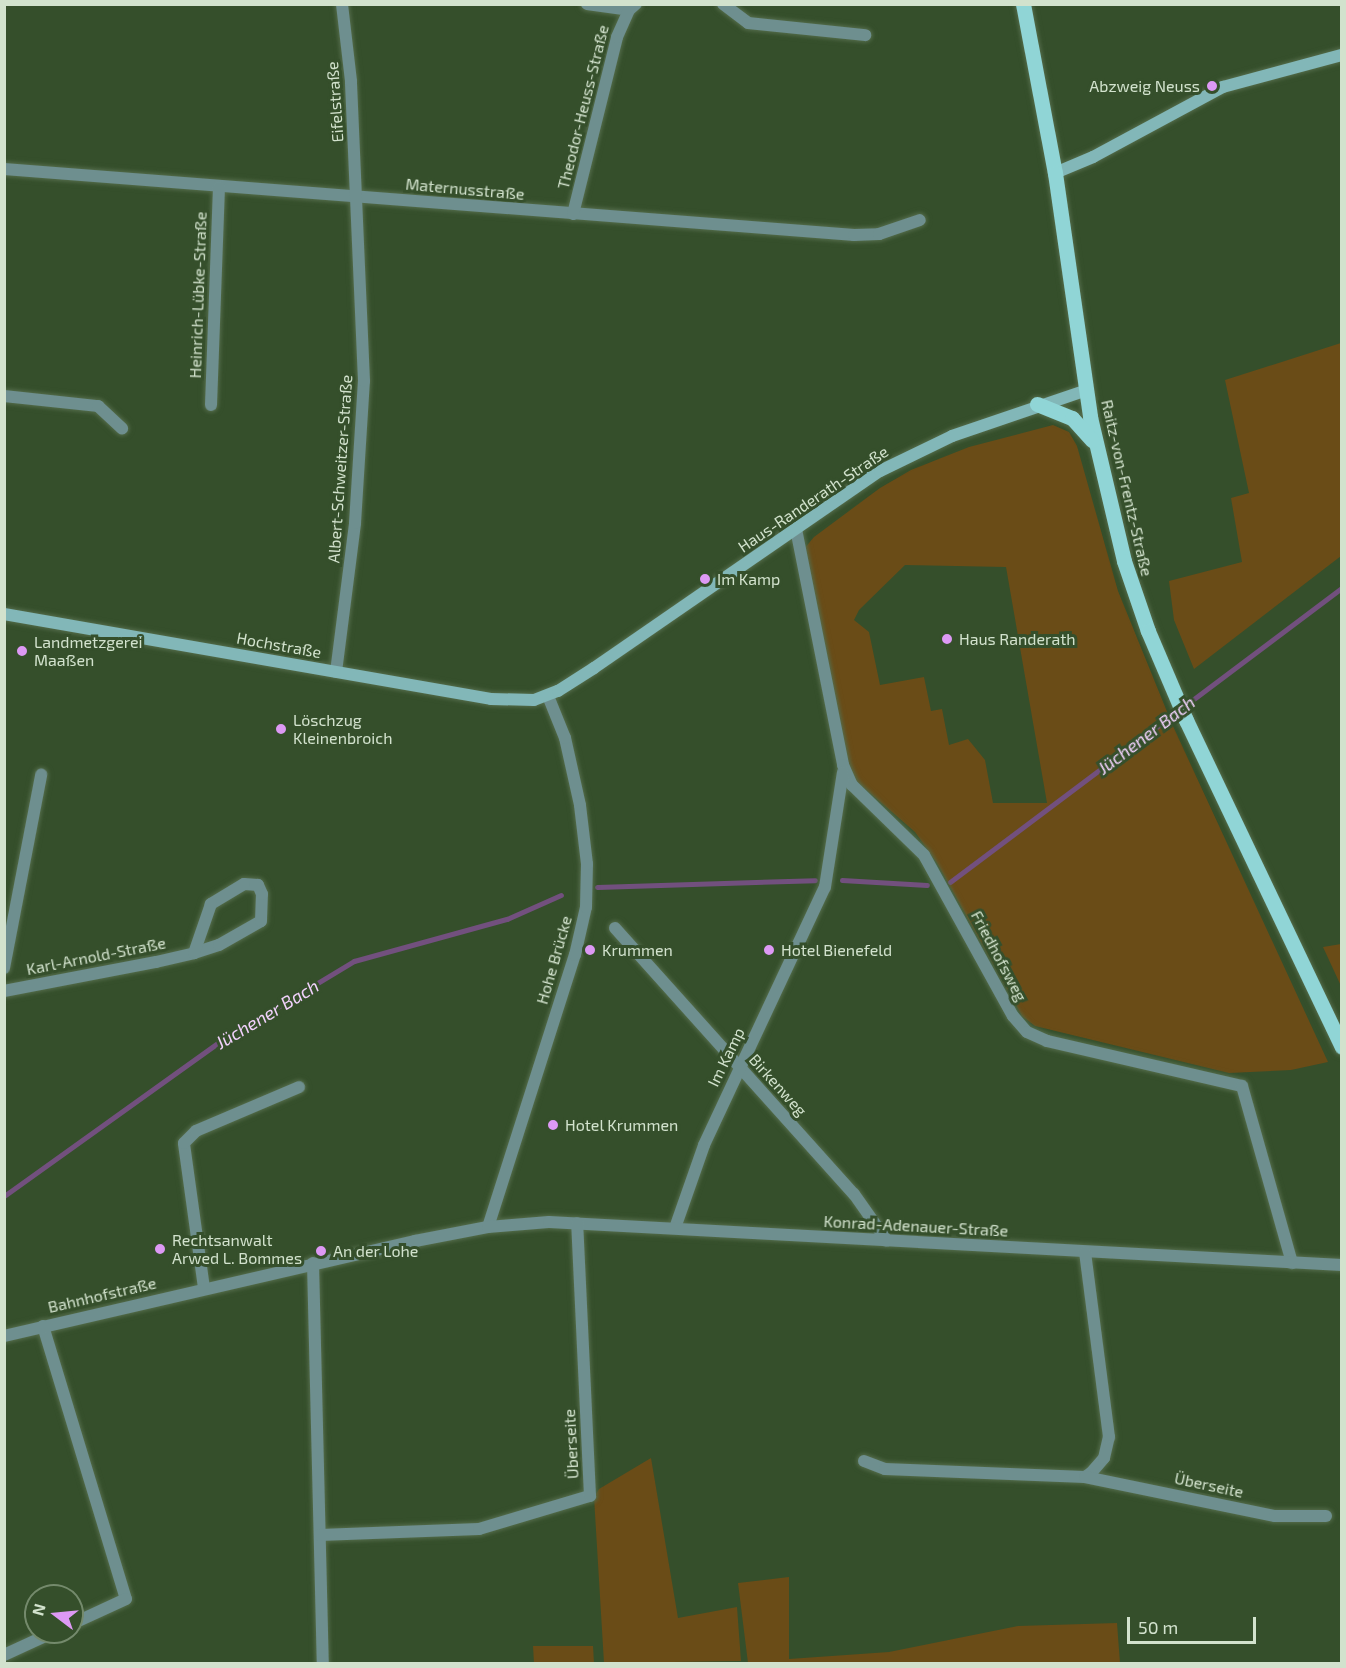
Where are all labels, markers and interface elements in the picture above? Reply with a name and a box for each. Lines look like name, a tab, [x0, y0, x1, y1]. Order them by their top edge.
street label: Theodor-Heuss-Straße	[553, 23, 613, 191]
street label: Eifelstraße	[323, 61, 347, 143]
place label: Abzweig Neuss	[1089, 76, 1200, 96]
marker: Abzweig Neuss	[1205, 79, 1219, 93]
street label: Maternusstraße	[405, 174, 525, 204]
street label: Heinrich-Lübke-Straße	[185, 211, 211, 379]
street label: Albert-Schweitzer-Straße	[324, 374, 356, 564]
street label: Raitz-von-Frentz-Straße	[1097, 398, 1157, 578]
street label: Haus-Randerath-Straße	[734, 442, 892, 556]
place label: Im Kamp	[717, 569, 780, 589]
marker: Im Kamp	[698, 572, 712, 586]
street label: Hochstraße	[235, 628, 323, 662]
place label: Haus Randerath	[959, 629, 1076, 649]
place label: Landmetzgerei Maaßen	[34, 632, 143, 670]
marker: Haus Randerath	[940, 632, 954, 646]
marker: Landmetzgerei Maaßen	[15, 644, 29, 658]
water label: Jüchener Bach	[1093, 691, 1199, 779]
place label: Löschzug Kleinenbroich	[293, 710, 392, 748]
marker: Löschzug Kleinenbroich	[274, 722, 288, 736]
street label: Friedhofsweg	[967, 907, 1031, 1005]
street label: Hohe Brücke	[532, 914, 576, 1006]
street label: Karl-Arnold-Straße	[25, 933, 167, 979]
place label: Krummen	[602, 940, 673, 960]
place label: Hotel Bienefeld	[781, 940, 893, 960]
marker: Krummen	[583, 943, 597, 957]
marker: Hotel Bienefeld	[762, 943, 776, 957]
water label: Jüchener Bach	[211, 975, 323, 1053]
street label: Im Kamp	[703, 1024, 749, 1090]
street label: Birkenweg	[745, 1050, 811, 1120]
place label: Hotel Krummen	[565, 1115, 679, 1135]
marker: Hotel Krummen	[546, 1118, 560, 1132]
street label: Konrad-Adenauer-Straße	[823, 1212, 1009, 1240]
place label: Rechtsanwalt Arwed L. Bommes	[172, 1230, 302, 1268]
place label: An der Lohe	[333, 1241, 419, 1261]
marker: Rechtsanwalt Arwed L. Bommes	[153, 1242, 167, 1256]
marker: An der Lohe	[314, 1244, 328, 1258]
street label: Bahnhofstraße	[46, 1273, 158, 1317]
street label: Überseite	[560, 1408, 582, 1480]
street label: Überseite	[1173, 1468, 1245, 1502]
north arrow	[24, 1584, 84, 1644]
text: N	[27, 1601, 49, 1618]
scale bar	[1130, 1605, 1259, 1643]
text: 50 m	[1138, 1616, 1178, 1638]

